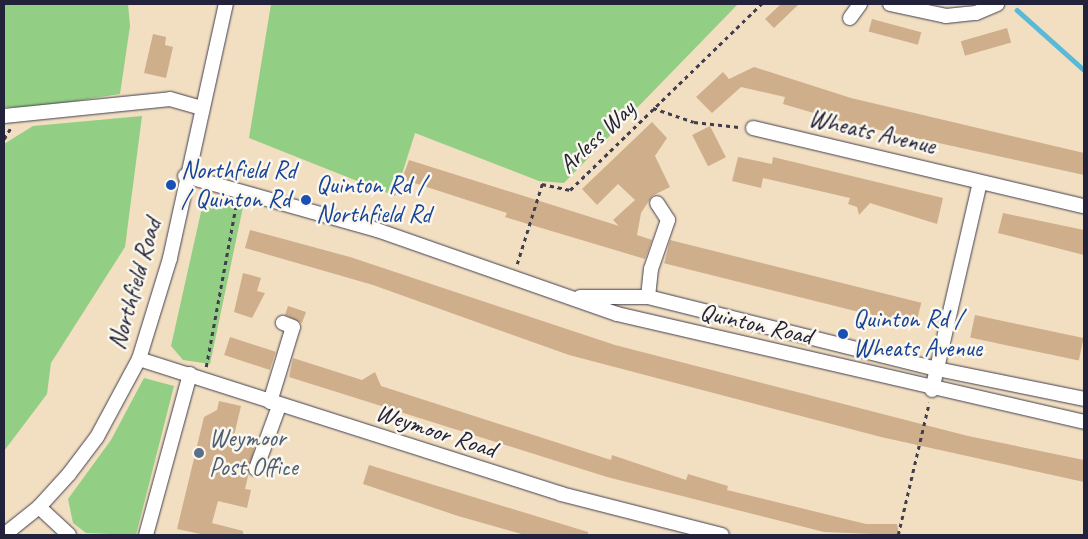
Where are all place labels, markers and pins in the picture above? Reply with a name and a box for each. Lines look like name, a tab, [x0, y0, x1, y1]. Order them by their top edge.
place label: Northfield Rd / Quinton Rd	[181, 156, 296, 215]
place label: Quinton Rd / Northfield Rd	[316, 171, 431, 230]
marker: Northfield Rd / Quinton Rd	[165, 179, 177, 191]
marker: Quinton Rd / Northfield Rd	[300, 194, 312, 206]
place label: Quinton Rd / Wheats Avenue	[853, 305, 982, 364]
marker: Quinton Rd / Wheats Avenue	[837, 328, 849, 340]
place label: Weymoor Post Office	[209, 424, 297, 483]
marker: Weymoor Post Office	[193, 447, 205, 459]

